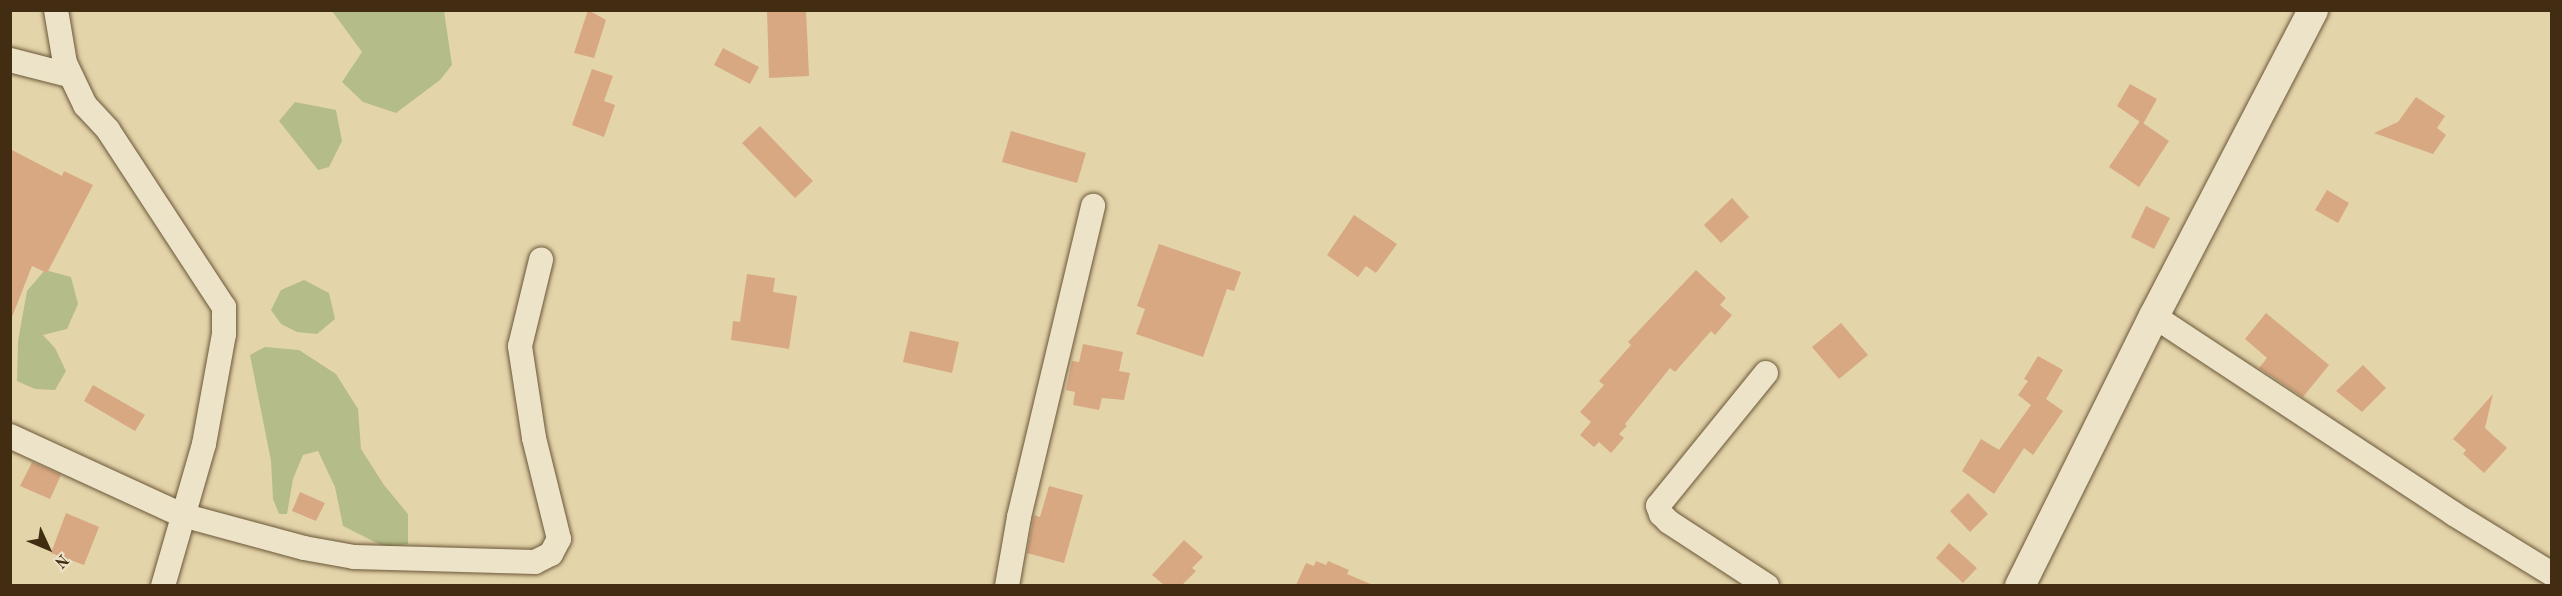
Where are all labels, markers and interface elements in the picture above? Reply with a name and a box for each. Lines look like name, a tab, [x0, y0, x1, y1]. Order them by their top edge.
north arrow	[18, 518, 78, 578]
text: N	[51, 551, 71, 570]

